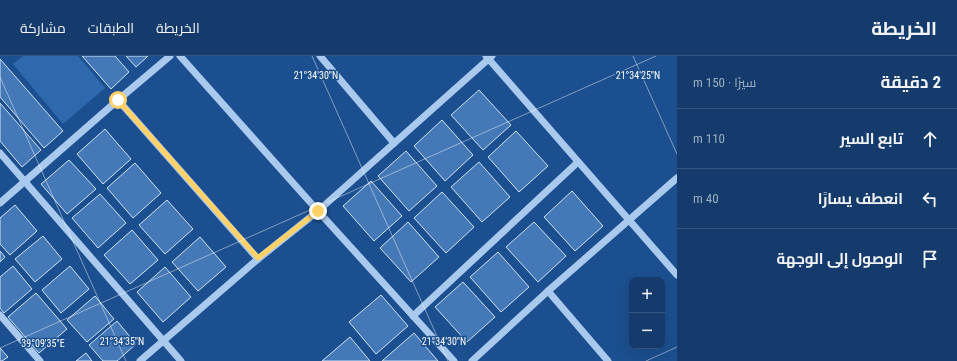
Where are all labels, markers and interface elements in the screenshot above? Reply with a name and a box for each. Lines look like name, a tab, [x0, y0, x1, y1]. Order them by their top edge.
text: الخريطة	[871, 17, 937, 40]
text: مشاركة	[20, 20, 66, 36]
text: الطبقات	[88, 20, 134, 36]
text: الخريطة	[156, 20, 200, 36]
text: 21°34'30"N	[294, 70, 338, 81]
text: 21°34'25"N	[616, 70, 660, 81]
text: 2 دقيقة	[880, 72, 941, 92]
text: سيرًا · 150 m	[693, 75, 756, 90]
route start	[109, 91, 127, 109]
icon: ahead	[919, 128, 941, 150]
text: تابع السير	[840, 130, 903, 148]
text: 110 m	[693, 131, 725, 146]
icon: left	[919, 188, 941, 210]
text: انعطف يسارًا	[818, 190, 903, 208]
text: 40 m	[693, 191, 719, 206]
route end	[309, 202, 327, 220]
icon: arrive	[919, 248, 941, 270]
text: الوصول إلى الوجهة	[777, 250, 903, 268]
map controls	[629, 277, 665, 349]
button: +	[629, 277, 665, 313]
button: −	[629, 313, 665, 349]
text: 21°34'35"N	[100, 336, 144, 347]
text: 21°34'30"N	[422, 336, 466, 347]
text: 39°09'35"E	[21, 338, 65, 349]

